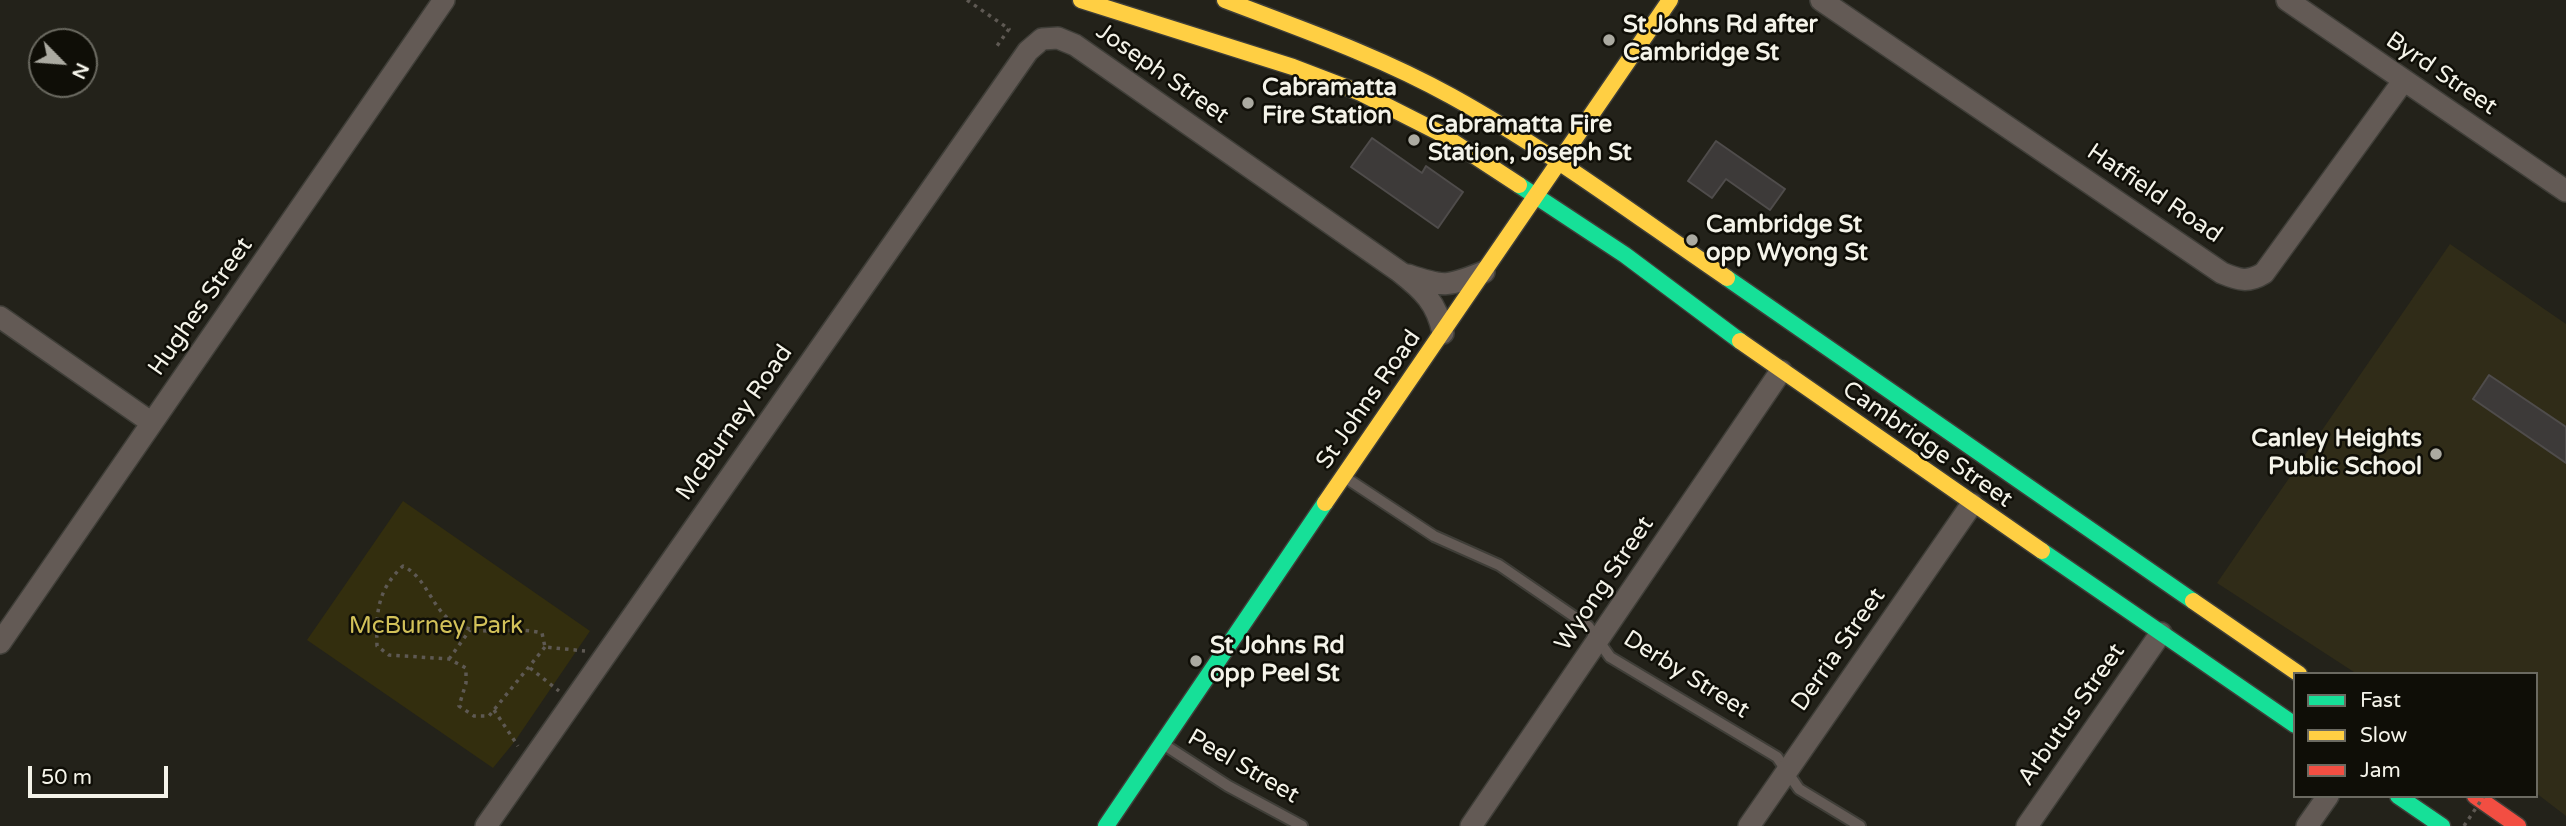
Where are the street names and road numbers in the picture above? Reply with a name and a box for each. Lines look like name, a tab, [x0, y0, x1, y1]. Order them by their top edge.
street label: Joseph Street	[1090, 18, 1234, 130]
street label: Byrd Street	[2380, 26, 2502, 122]
street label: Hatfield Road	[2081, 138, 2227, 250]
street label: Hughes Street	[143, 232, 259, 382]
street label: St Johns Road	[1311, 325, 1427, 475]
street label: McBurney Road	[671, 340, 799, 506]
street label: Cambridge Street	[1836, 375, 2018, 515]
street label: Wyong Street	[1549, 511, 1661, 657]
street label: Derria Street	[1786, 583, 1892, 717]
street label: Derby Street	[1618, 625, 1754, 725]
street label: Arbutus Street	[2012, 638, 2132, 792]
street label: Peel Street	[1182, 724, 1304, 810]

